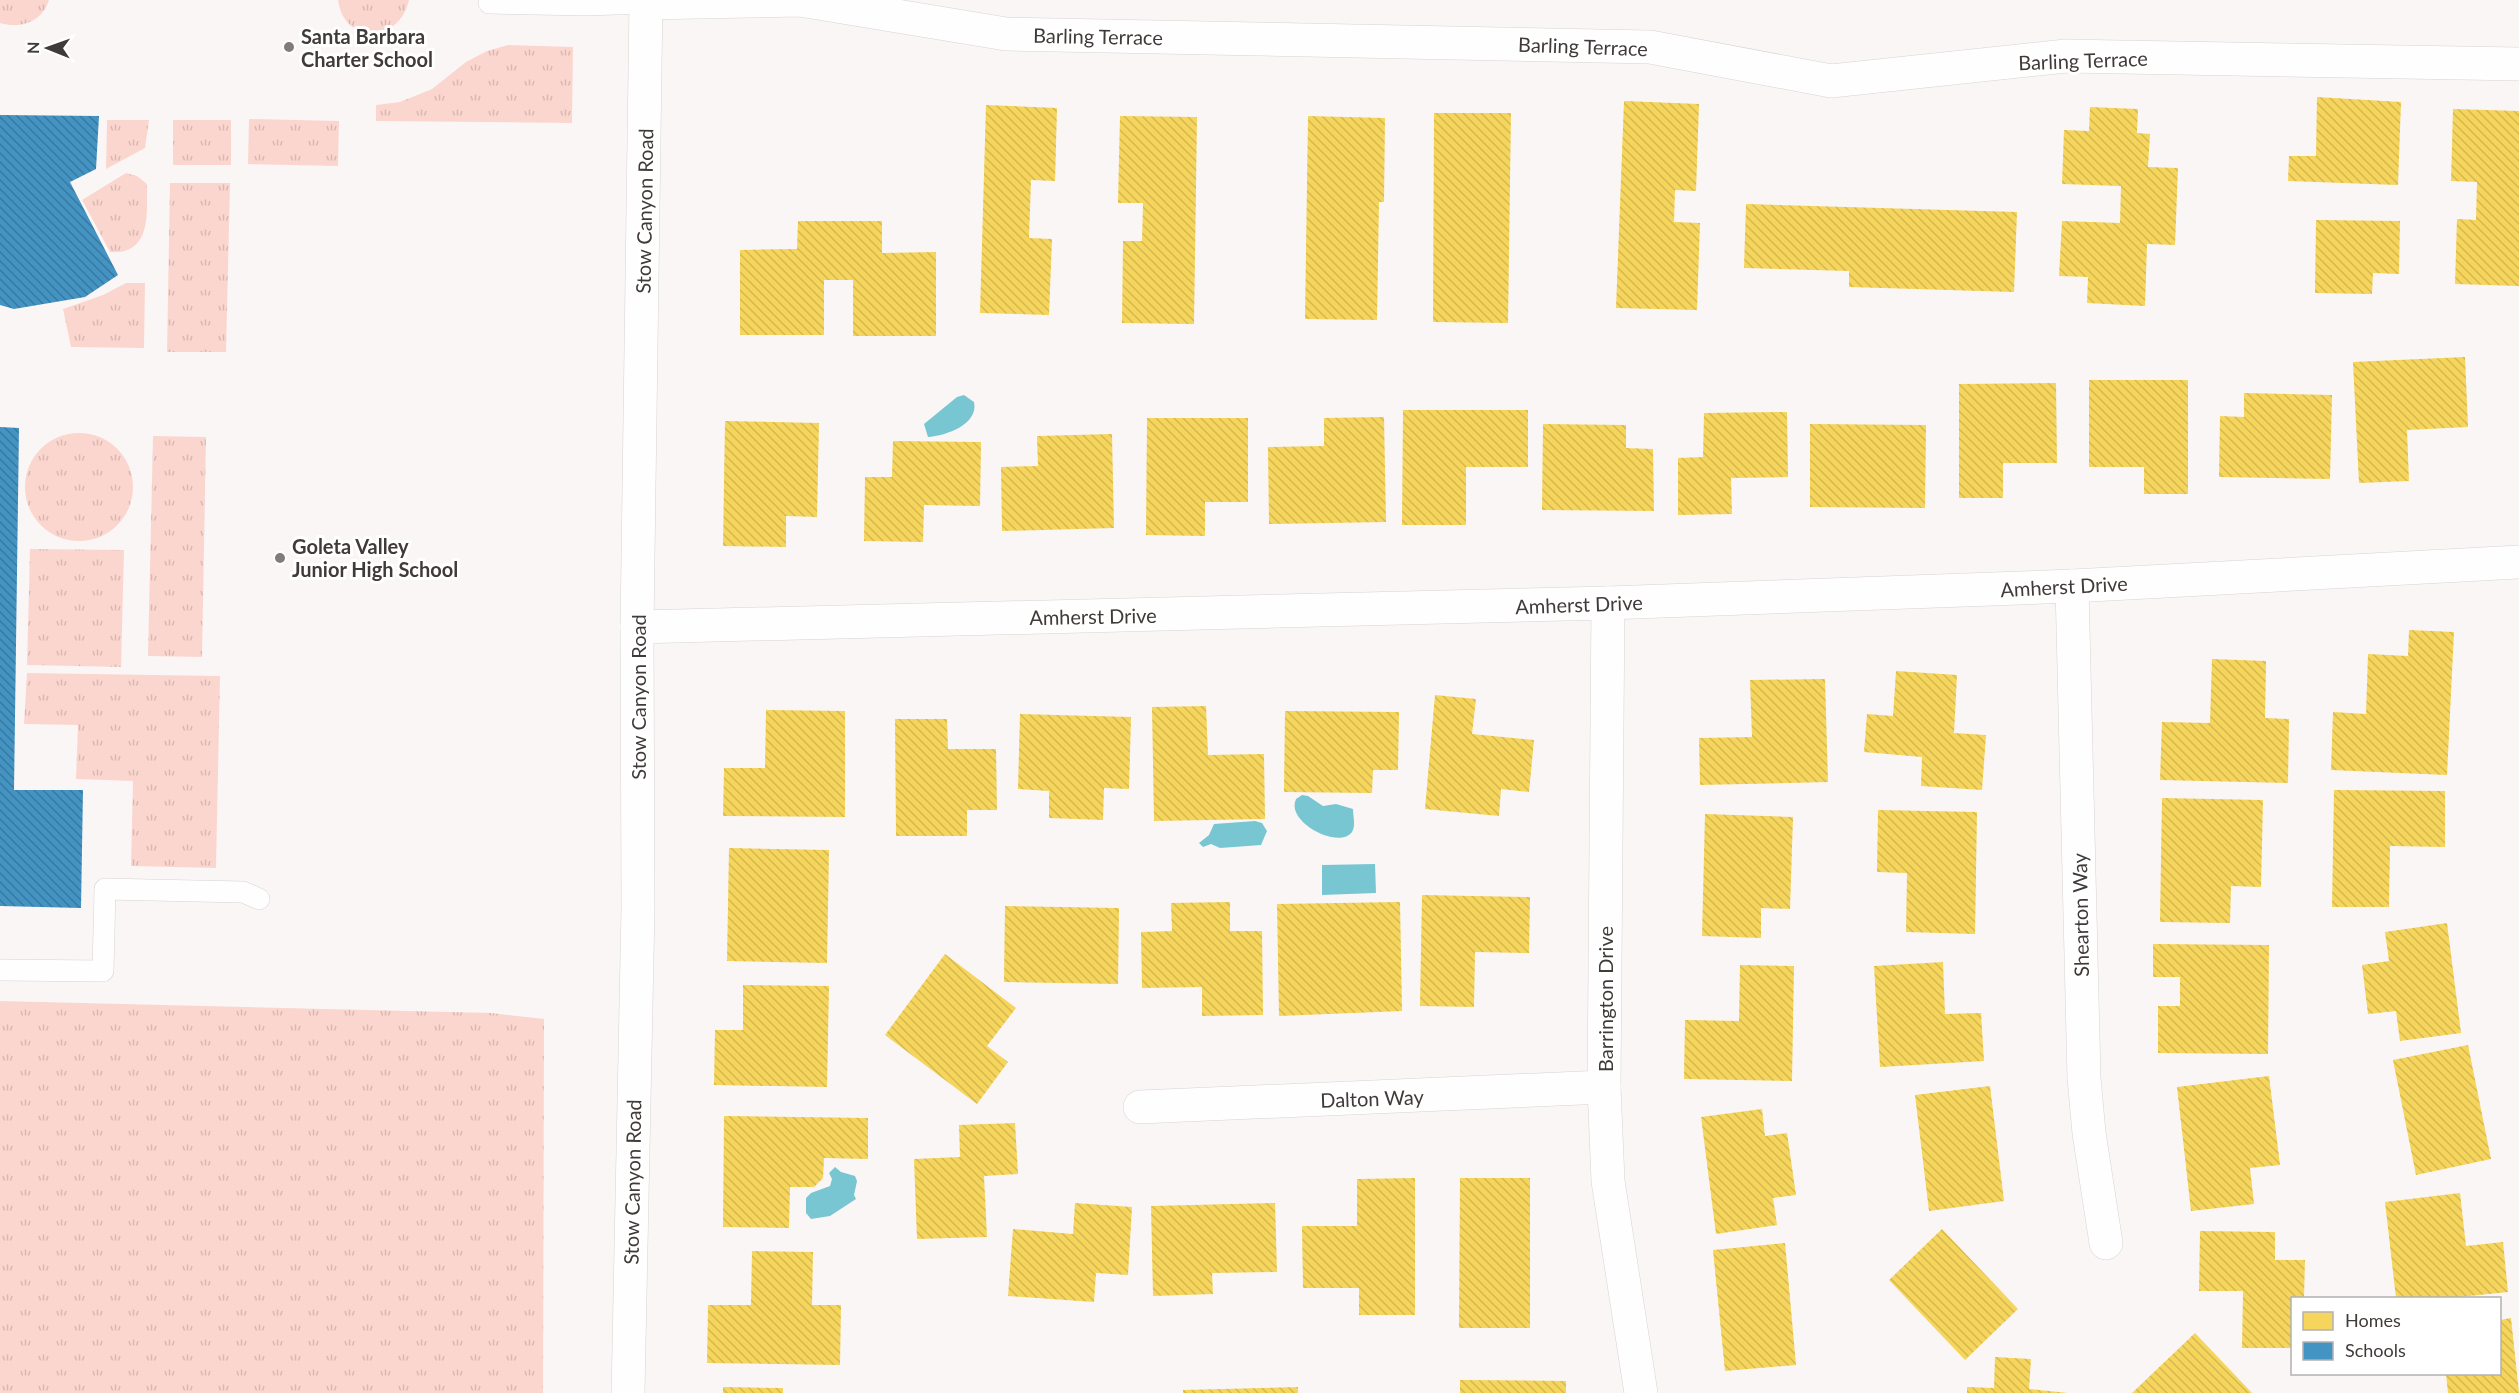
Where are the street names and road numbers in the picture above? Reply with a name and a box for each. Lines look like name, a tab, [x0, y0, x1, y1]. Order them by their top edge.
street label: Barling Terrace	[1033, 23, 1163, 49]
street label: Barling Terrace	[1518, 32, 1648, 60]
street label: Barling Terrace	[2018, 46, 2148, 74]
street label: Stow Canyon Road	[631, 128, 657, 294]
street label: Amherst Drive	[2000, 571, 2128, 601]
street label: Amherst Drive	[1515, 590, 1643, 618]
street label: Amherst Drive	[1029, 603, 1157, 629]
street label: Stow Canyon Road	[626, 614, 650, 780]
street label: Shearton Way	[2067, 852, 2093, 977]
street label: Barrington Drive	[1593, 926, 1617, 1072]
street label: Dalton Way	[1320, 1084, 1425, 1112]
street label: Stow Canyon Road	[619, 1099, 645, 1265]

